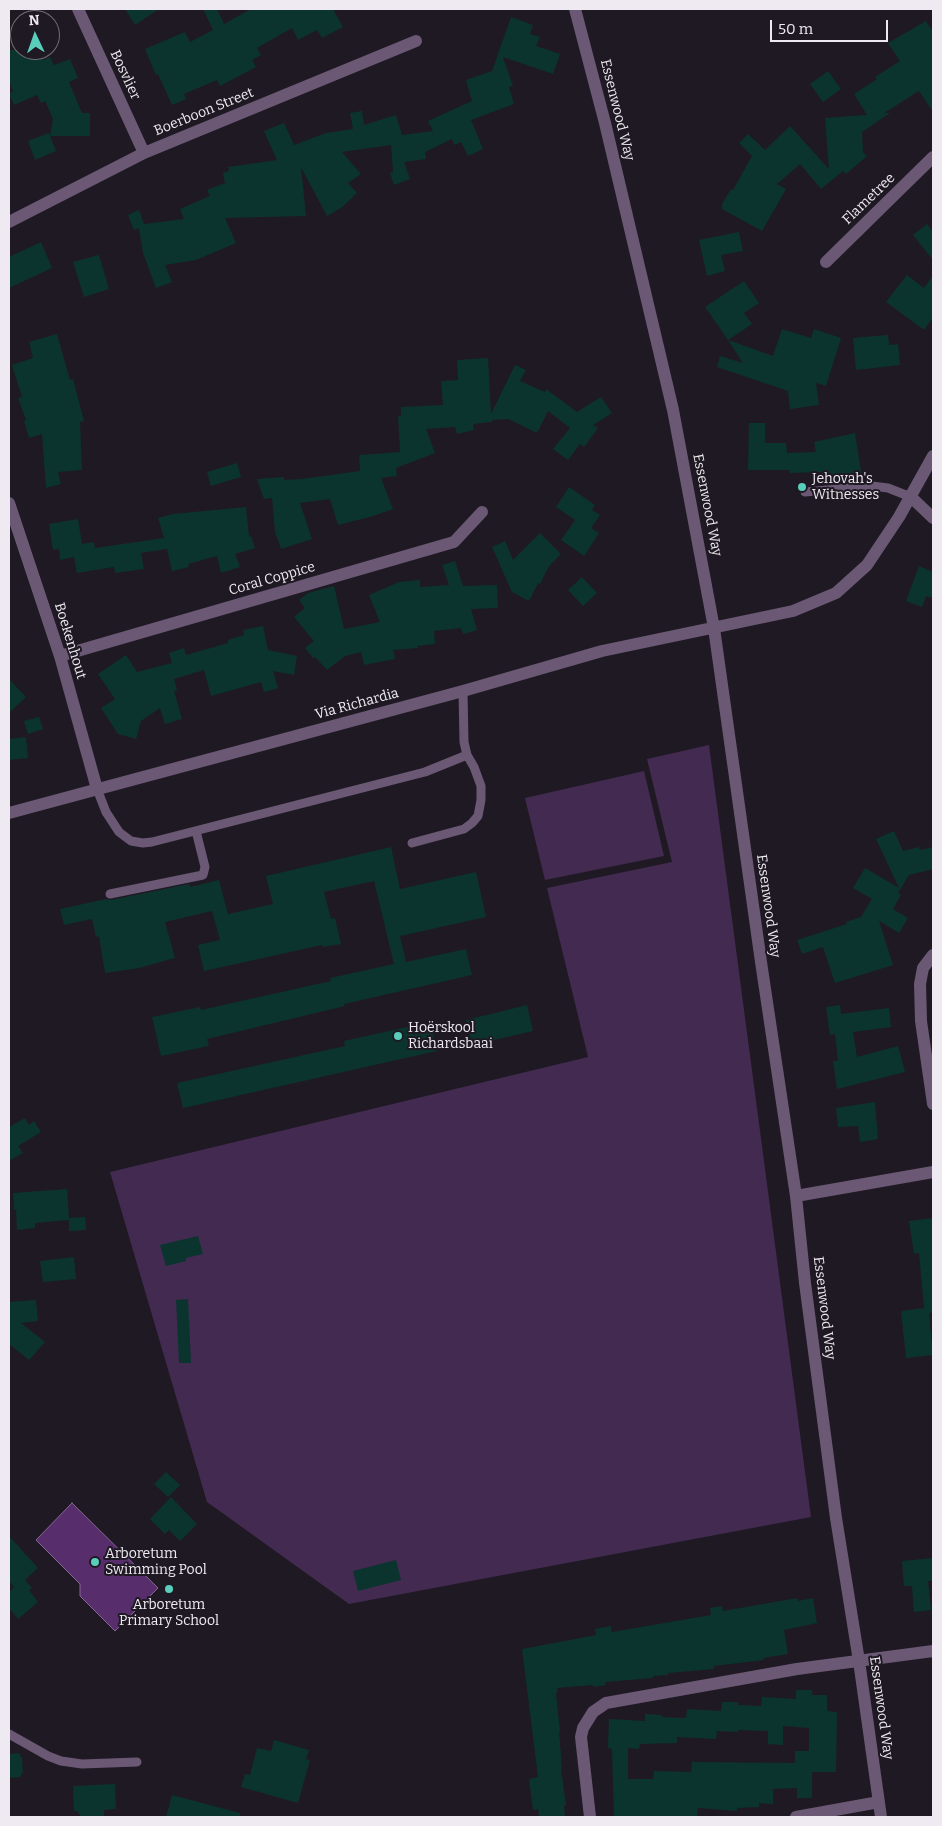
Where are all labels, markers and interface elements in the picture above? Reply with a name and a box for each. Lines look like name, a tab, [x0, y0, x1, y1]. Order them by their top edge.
north arrow	[10, 10, 60, 60]
scale bar	[772, 10, 890, 42]
text: N	[28, 12, 40, 29]
text: 50 m	[778, 20, 813, 38]
street label: Bosvlier	[106, 48, 144, 102]
street label: Essenwood Way	[596, 58, 638, 162]
street label: Boerboon Street	[152, 84, 256, 140]
street label: Flametree	[839, 170, 899, 228]
street label: Essenwood Way	[689, 452, 725, 558]
place label: Jehovah's Witnesses	[812, 471, 879, 504]
marker: Jehovah's Witnesses	[796, 481, 808, 493]
street label: Coral Coppice	[227, 559, 317, 599]
street label: Boekenhout	[50, 601, 90, 681]
street label: Via Richardia	[313, 685, 401, 723]
street label: Essenwood Way	[752, 853, 784, 959]
place label: Hoërskool Richardsbaai	[408, 1020, 493, 1052]
marker: Hoërskool Richardsbaai	[392, 1030, 404, 1042]
street label: Essenwood Way	[809, 1255, 839, 1361]
place label: Arboretum Swimming Pool	[105, 1546, 207, 1578]
marker: Arboretum Swimming Pool	[89, 1556, 101, 1568]
marker: Arboretum Primary School	[163, 1583, 175, 1595]
place label: Arboretum Primary School	[119, 1597, 219, 1630]
street label: Essenwood Way	[865, 1655, 897, 1761]

